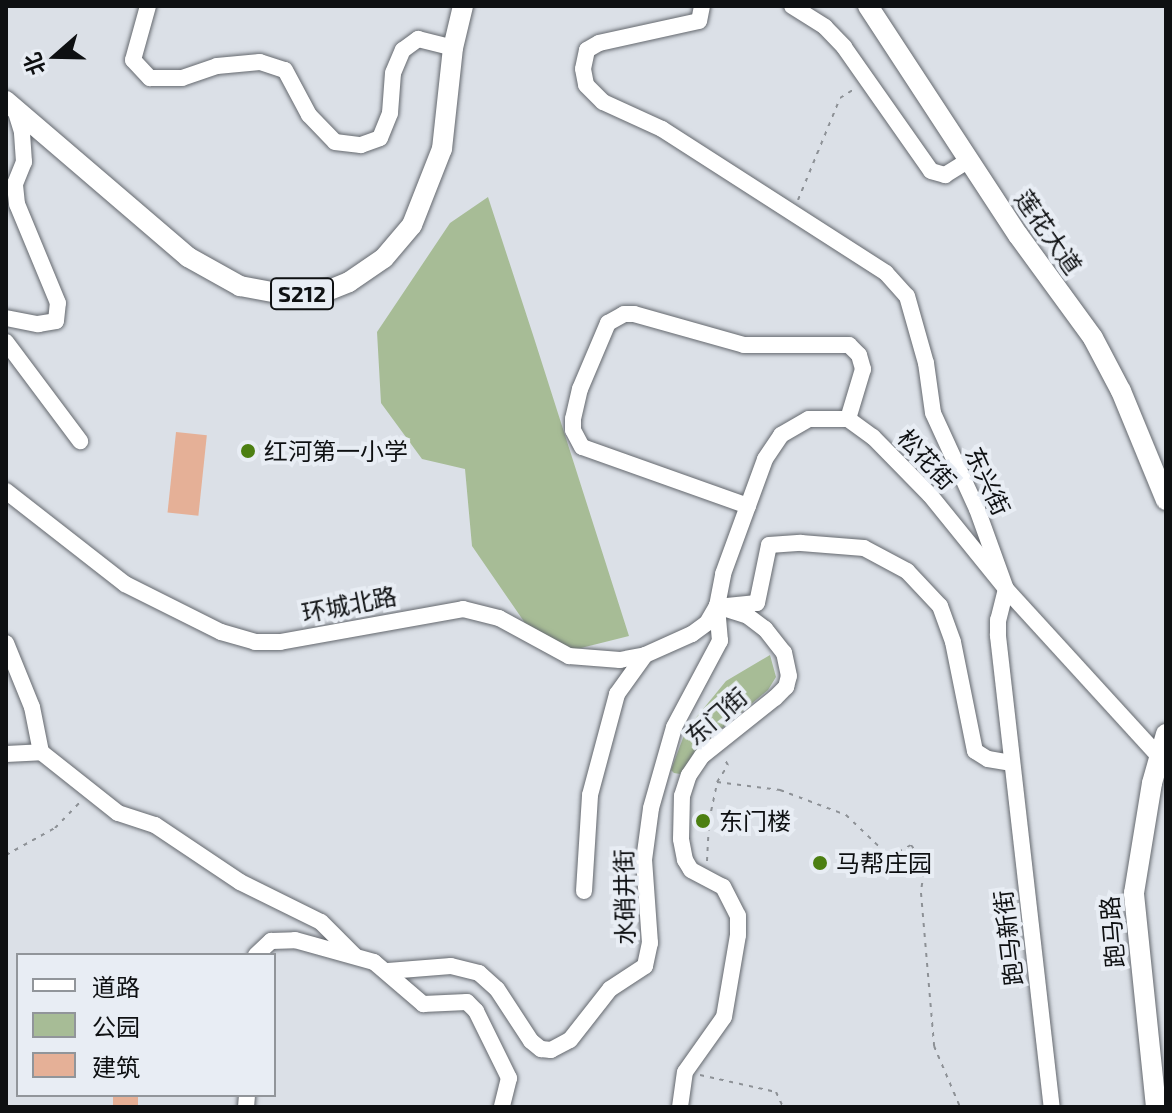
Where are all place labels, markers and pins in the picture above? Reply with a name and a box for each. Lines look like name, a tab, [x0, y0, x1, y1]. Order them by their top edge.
place label: 红河第一小学	[264, 437, 408, 465]
marker: 红河第一小学	[239, 442, 257, 460]
place label: 东门楼	[719, 807, 791, 835]
marker: 东门楼	[694, 812, 712, 830]
place label: 马帮庄园	[836, 849, 932, 877]
marker: 马帮庄园	[811, 854, 829, 872]

